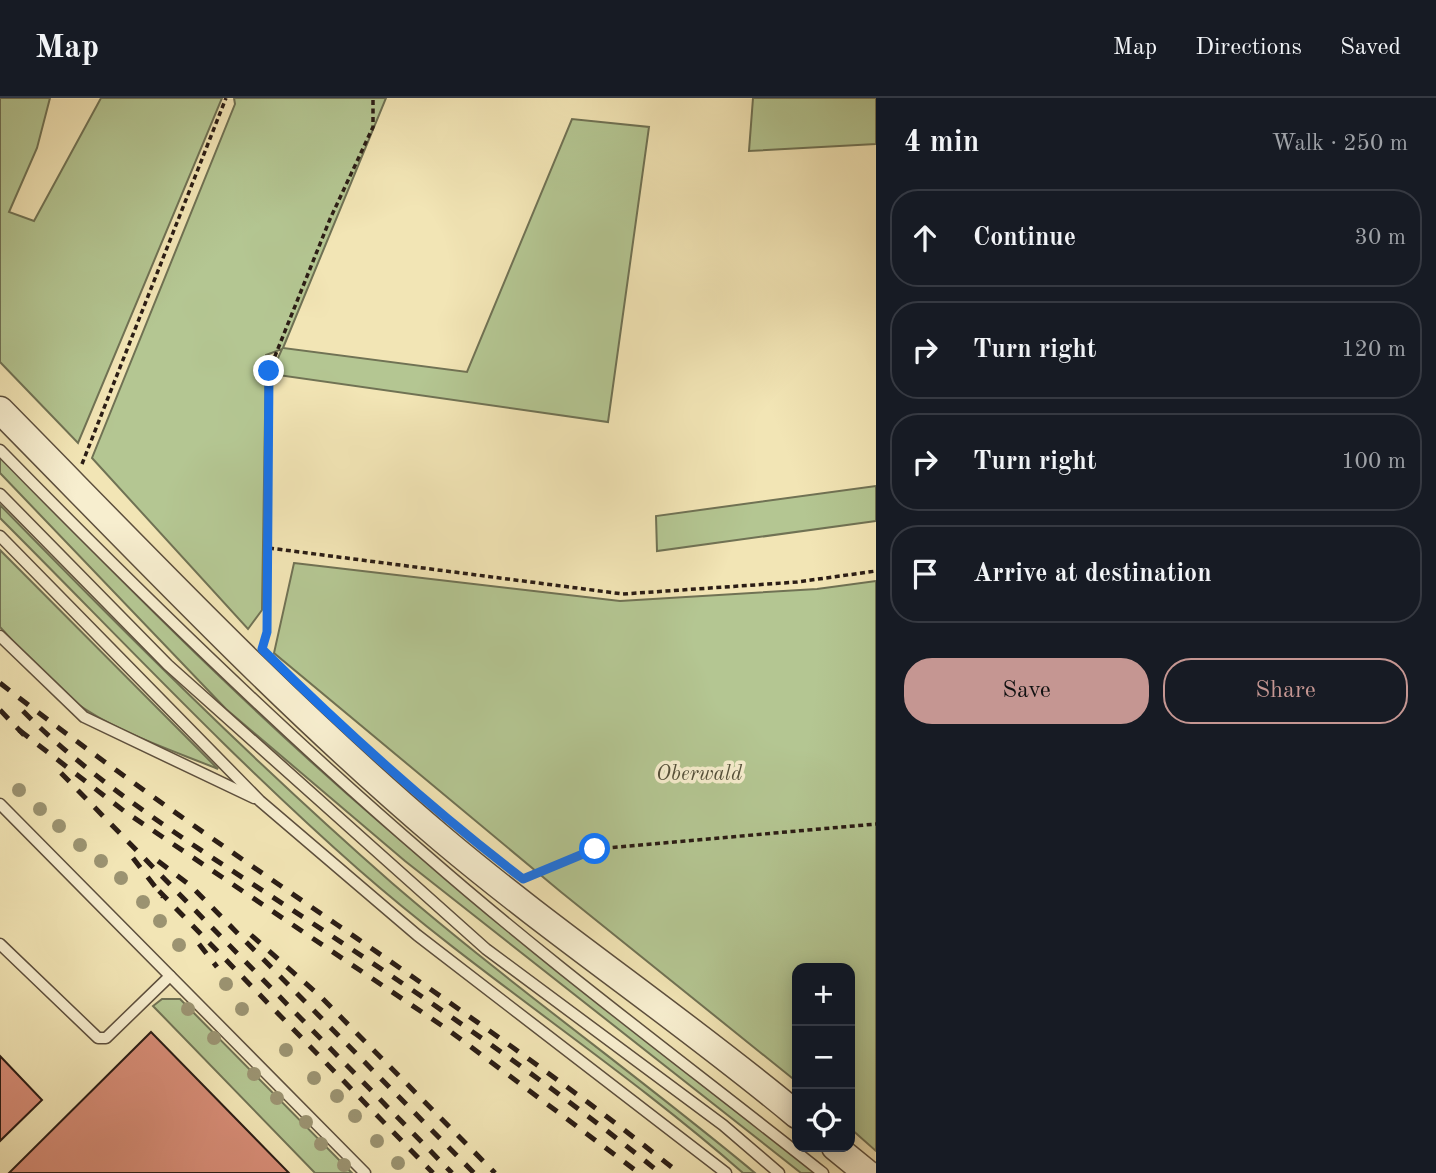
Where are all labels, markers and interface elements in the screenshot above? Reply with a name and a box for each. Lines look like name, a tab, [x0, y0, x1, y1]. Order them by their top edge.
text: Map	[35, 32, 99, 65]
text: Map	[1113, 36, 1157, 60]
text: Directions	[1195, 36, 1302, 60]
text: Saved	[1340, 36, 1401, 60]
text: 4 min	[904, 128, 979, 158]
text: Walk · 250 m	[1272, 132, 1408, 155]
icon: ahead	[906, 219, 944, 257]
text: Continue	[973, 225, 1076, 251]
text: 30 m	[1355, 226, 1406, 249]
icon: right	[906, 331, 944, 369]
text: Turn right	[973, 337, 1096, 363]
text: 120 m	[1341, 338, 1406, 361]
route end	[253, 355, 284, 386]
icon: right	[906, 443, 944, 481]
text: Turn right	[973, 449, 1096, 475]
text: 100 m	[1341, 450, 1406, 473]
icon: arrive	[906, 555, 944, 593]
text: Arrive at destination	[973, 561, 1212, 587]
button: Save	[904, 658, 1149, 724]
button: Share	[1163, 658, 1408, 724]
park label: Oberwald	[656, 764, 743, 785]
route start	[579, 833, 610, 864]
map controls	[792, 963, 855, 1152]
button: +	[792, 963, 855, 1026]
button: −	[792, 1026, 855, 1089]
button: locate	[792, 1089, 855, 1152]

